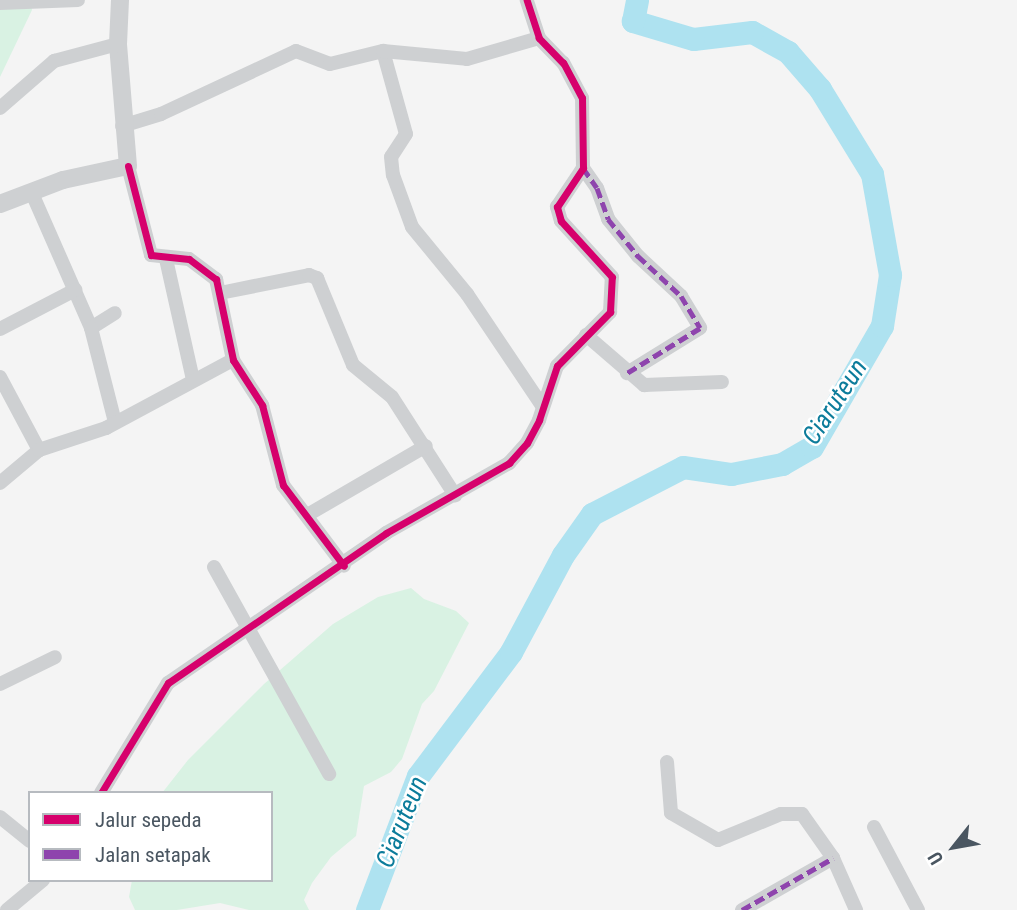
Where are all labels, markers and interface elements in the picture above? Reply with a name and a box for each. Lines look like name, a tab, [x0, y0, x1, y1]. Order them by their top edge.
water label: Ciaruteun	[796, 353, 874, 451]
water label: Ciaruteun	[370, 772, 434, 872]
legend	[28, 791, 273, 882]
text: Jalur sepeda	[95, 808, 202, 832]
north arrow	[919, 812, 989, 882]
text: Jalan setapak	[95, 843, 211, 867]
text: U	[923, 848, 948, 869]

